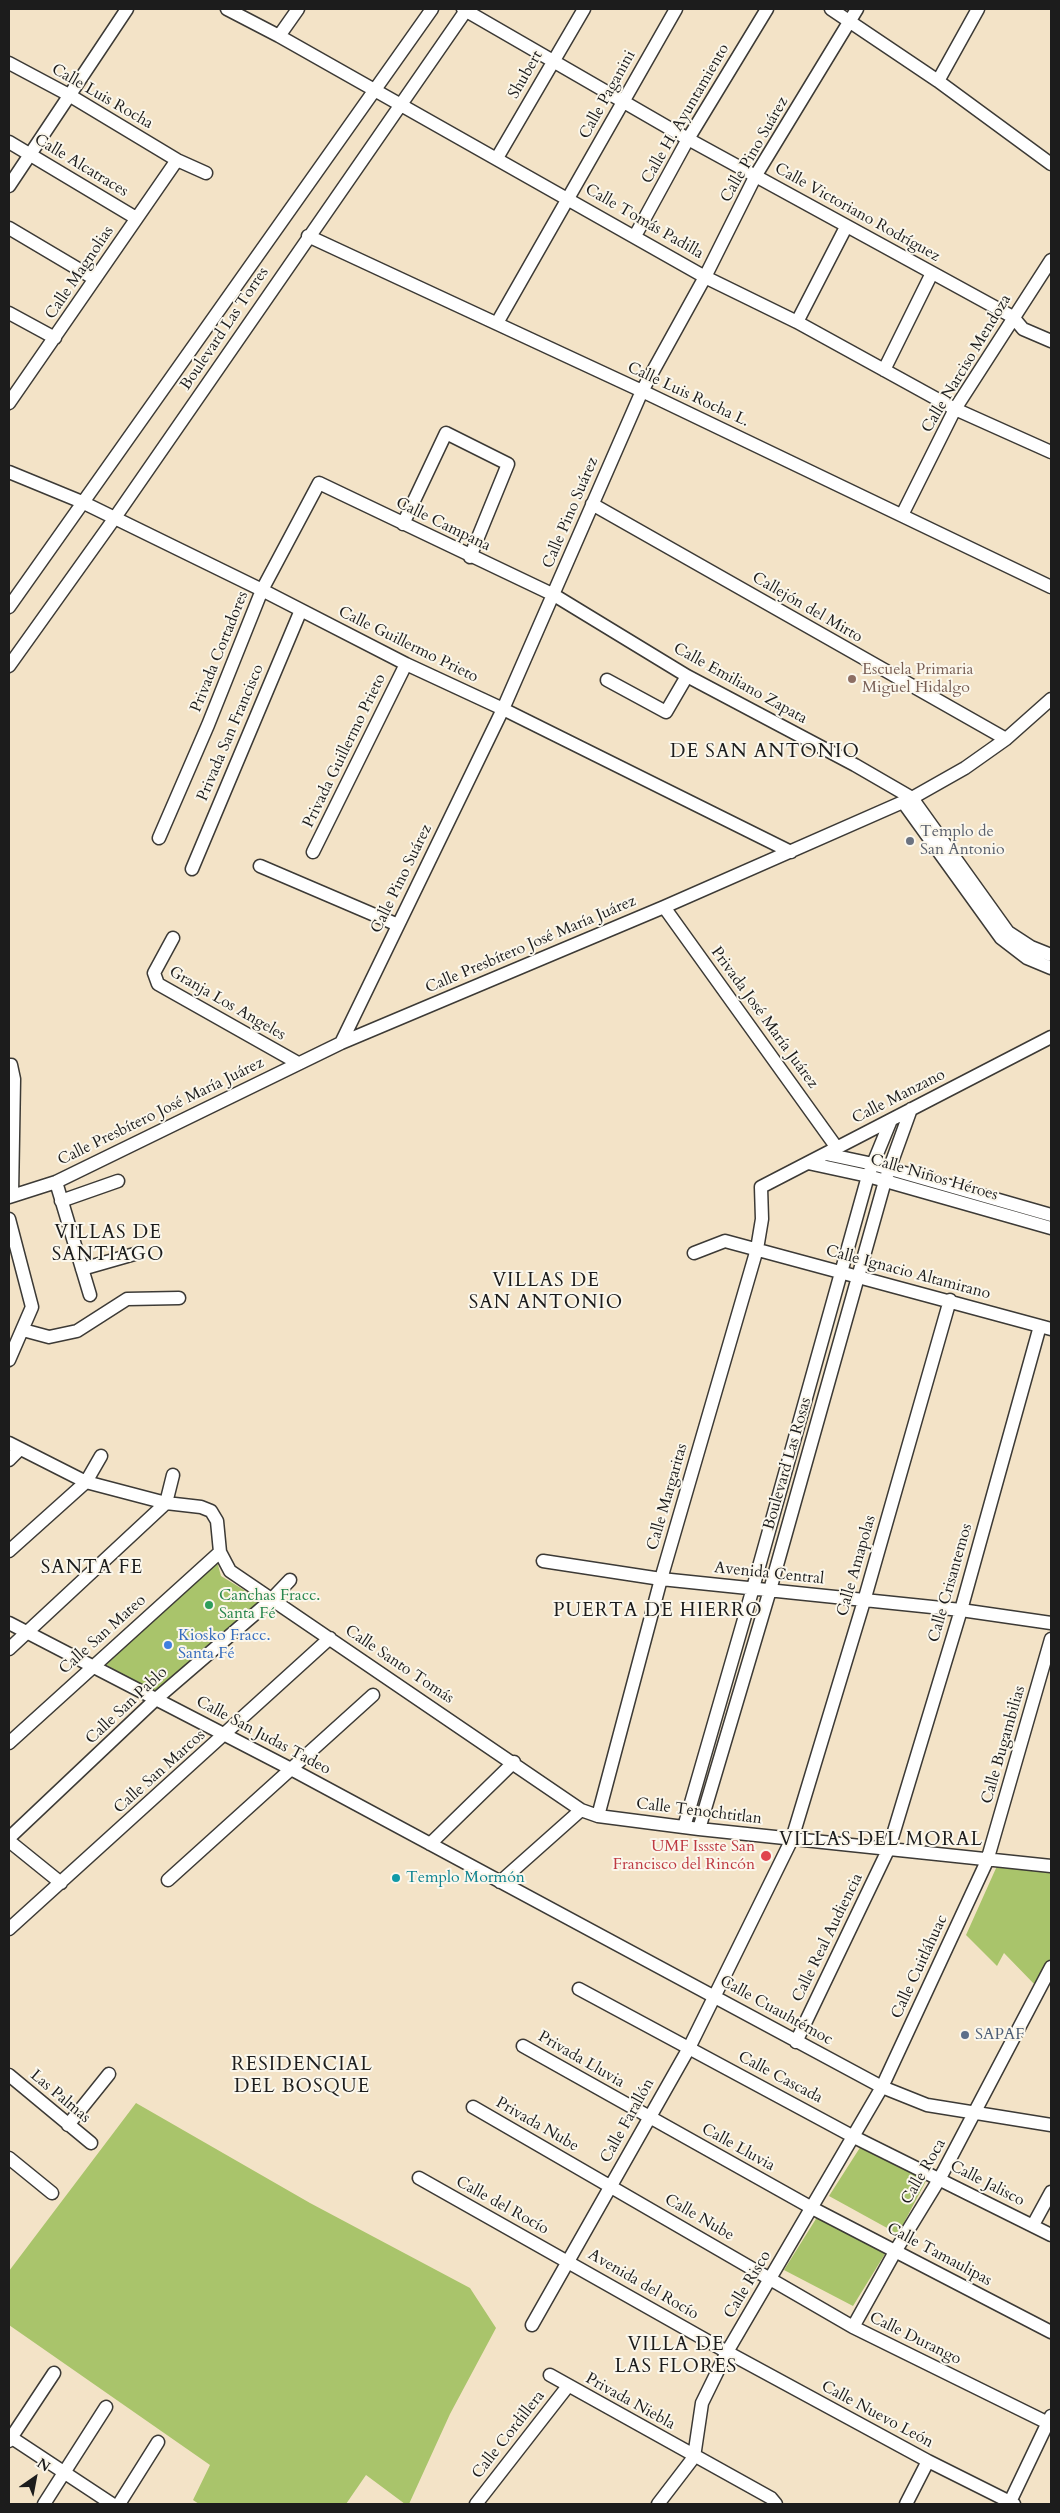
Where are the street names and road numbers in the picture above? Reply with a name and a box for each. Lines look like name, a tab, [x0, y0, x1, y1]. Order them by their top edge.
street label: Calle H. Ayuntamiento	[638, 41, 734, 187]
street label: Calle Paganini	[576, 47, 640, 143]
street label: Shubert	[505, 48, 547, 102]
street label: Calle Luis Rocha	[48, 60, 156, 134]
street label: Calle Pino Suárez	[717, 94, 793, 206]
street label: Calle Alcatraces	[31, 130, 131, 202]
street label: Calle Victoriano Rodríguez	[771, 159, 943, 267]
street label: Calle Tomás Padilla	[581, 180, 707, 264]
street label: Calle Magnolias	[42, 223, 118, 323]
street label: Boulevard Las Torres	[177, 264, 273, 394]
street label: Calle Narciso Mendoza	[918, 291, 1016, 437]
street label: Calle Luis Rocha L.	[624, 358, 752, 432]
street label: Calle Pino Suárez	[539, 455, 603, 571]
street label: Calle Campana	[393, 494, 493, 556]
street label: Callejón del Mirto	[748, 569, 866, 647]
street label: Privada Cortadores	[187, 589, 253, 715]
street label: Calle Guillermo Prieto	[335, 603, 481, 687]
street label: Calle Emiliano Zapata	[670, 639, 810, 729]
street label: Privada San Francisco	[193, 662, 269, 804]
street label: Privada Guillermo Prieto	[299, 671, 391, 831]
street label: Calle Pino Suárez	[367, 821, 437, 937]
street label: Calle Presbítero José María Juárez	[423, 892, 639, 998]
street label: Privada José María Juárez	[706, 943, 822, 1093]
street label: Granja Los Angeles	[165, 963, 289, 1045]
street label: Calle Presbítero José María Juárez	[55, 1054, 267, 1170]
street label: Calle Manzano	[849, 1065, 949, 1129]
street label: Calle Niños Héroes	[868, 1151, 1000, 1205]
street label: Calle Ignacio Altamirano	[823, 1242, 993, 1304]
street label: Boulevard Las Rosas	[760, 1396, 816, 1532]
street label: Calle Margaritas	[644, 1441, 692, 1553]
street label: Calle Amapolas	[833, 1513, 881, 1619]
street label: Calle Crisantemos	[925, 1521, 977, 1645]
street label: Avenida Central	[713, 1559, 825, 1589]
street label: Calle San Mateo	[56, 1591, 150, 1679]
street label: Calle Santo Tomás	[341, 1622, 457, 1708]
street label: Calle San Pablo	[82, 1663, 172, 1749]
street label: Calle Bugambilias	[978, 1684, 1030, 1806]
street label: Calle San Judas Tadeo	[192, 1692, 334, 1780]
street label: Calle San Marcos	[110, 1726, 210, 1818]
street label: Calle Tenochtitlan	[635, 1795, 763, 1829]
street label: Calle Real Audiencia	[789, 1871, 867, 2005]
street label: Calle Cuitláhuac	[888, 1912, 952, 2022]
street label: Calle Cuauhtémoc	[716, 1972, 836, 2050]
street label: Privada Lluvia	[534, 2028, 628, 2092]
street label: Calle Cascada	[734, 2048, 826, 2108]
street label: Las Palmas	[26, 2066, 94, 2128]
street label: Calle Farallón	[597, 2075, 659, 2167]
street label: Privada Nube	[492, 2093, 582, 2157]
street label: Calle Lluvia	[698, 2120, 778, 2176]
street label: Calle Roca	[897, 2136, 951, 2208]
street label: Calle Jalisco	[947, 2157, 1027, 2211]
street label: Calle del Rocío	[452, 2173, 552, 2239]
street label: Calle Nube	[661, 2190, 737, 2246]
street label: Calle Tamaulipas	[883, 2219, 995, 2291]
street label: Avenida del Rocío	[584, 2246, 702, 2324]
street label: Calle Risco	[720, 2248, 776, 2322]
street label: Calle Durango	[866, 2308, 964, 2370]
street label: Privada Niebla	[582, 2369, 678, 2435]
street label: Calle Nuevo León	[818, 2377, 936, 2453]
street label: Calle Cordillera	[469, 2387, 549, 2483]

